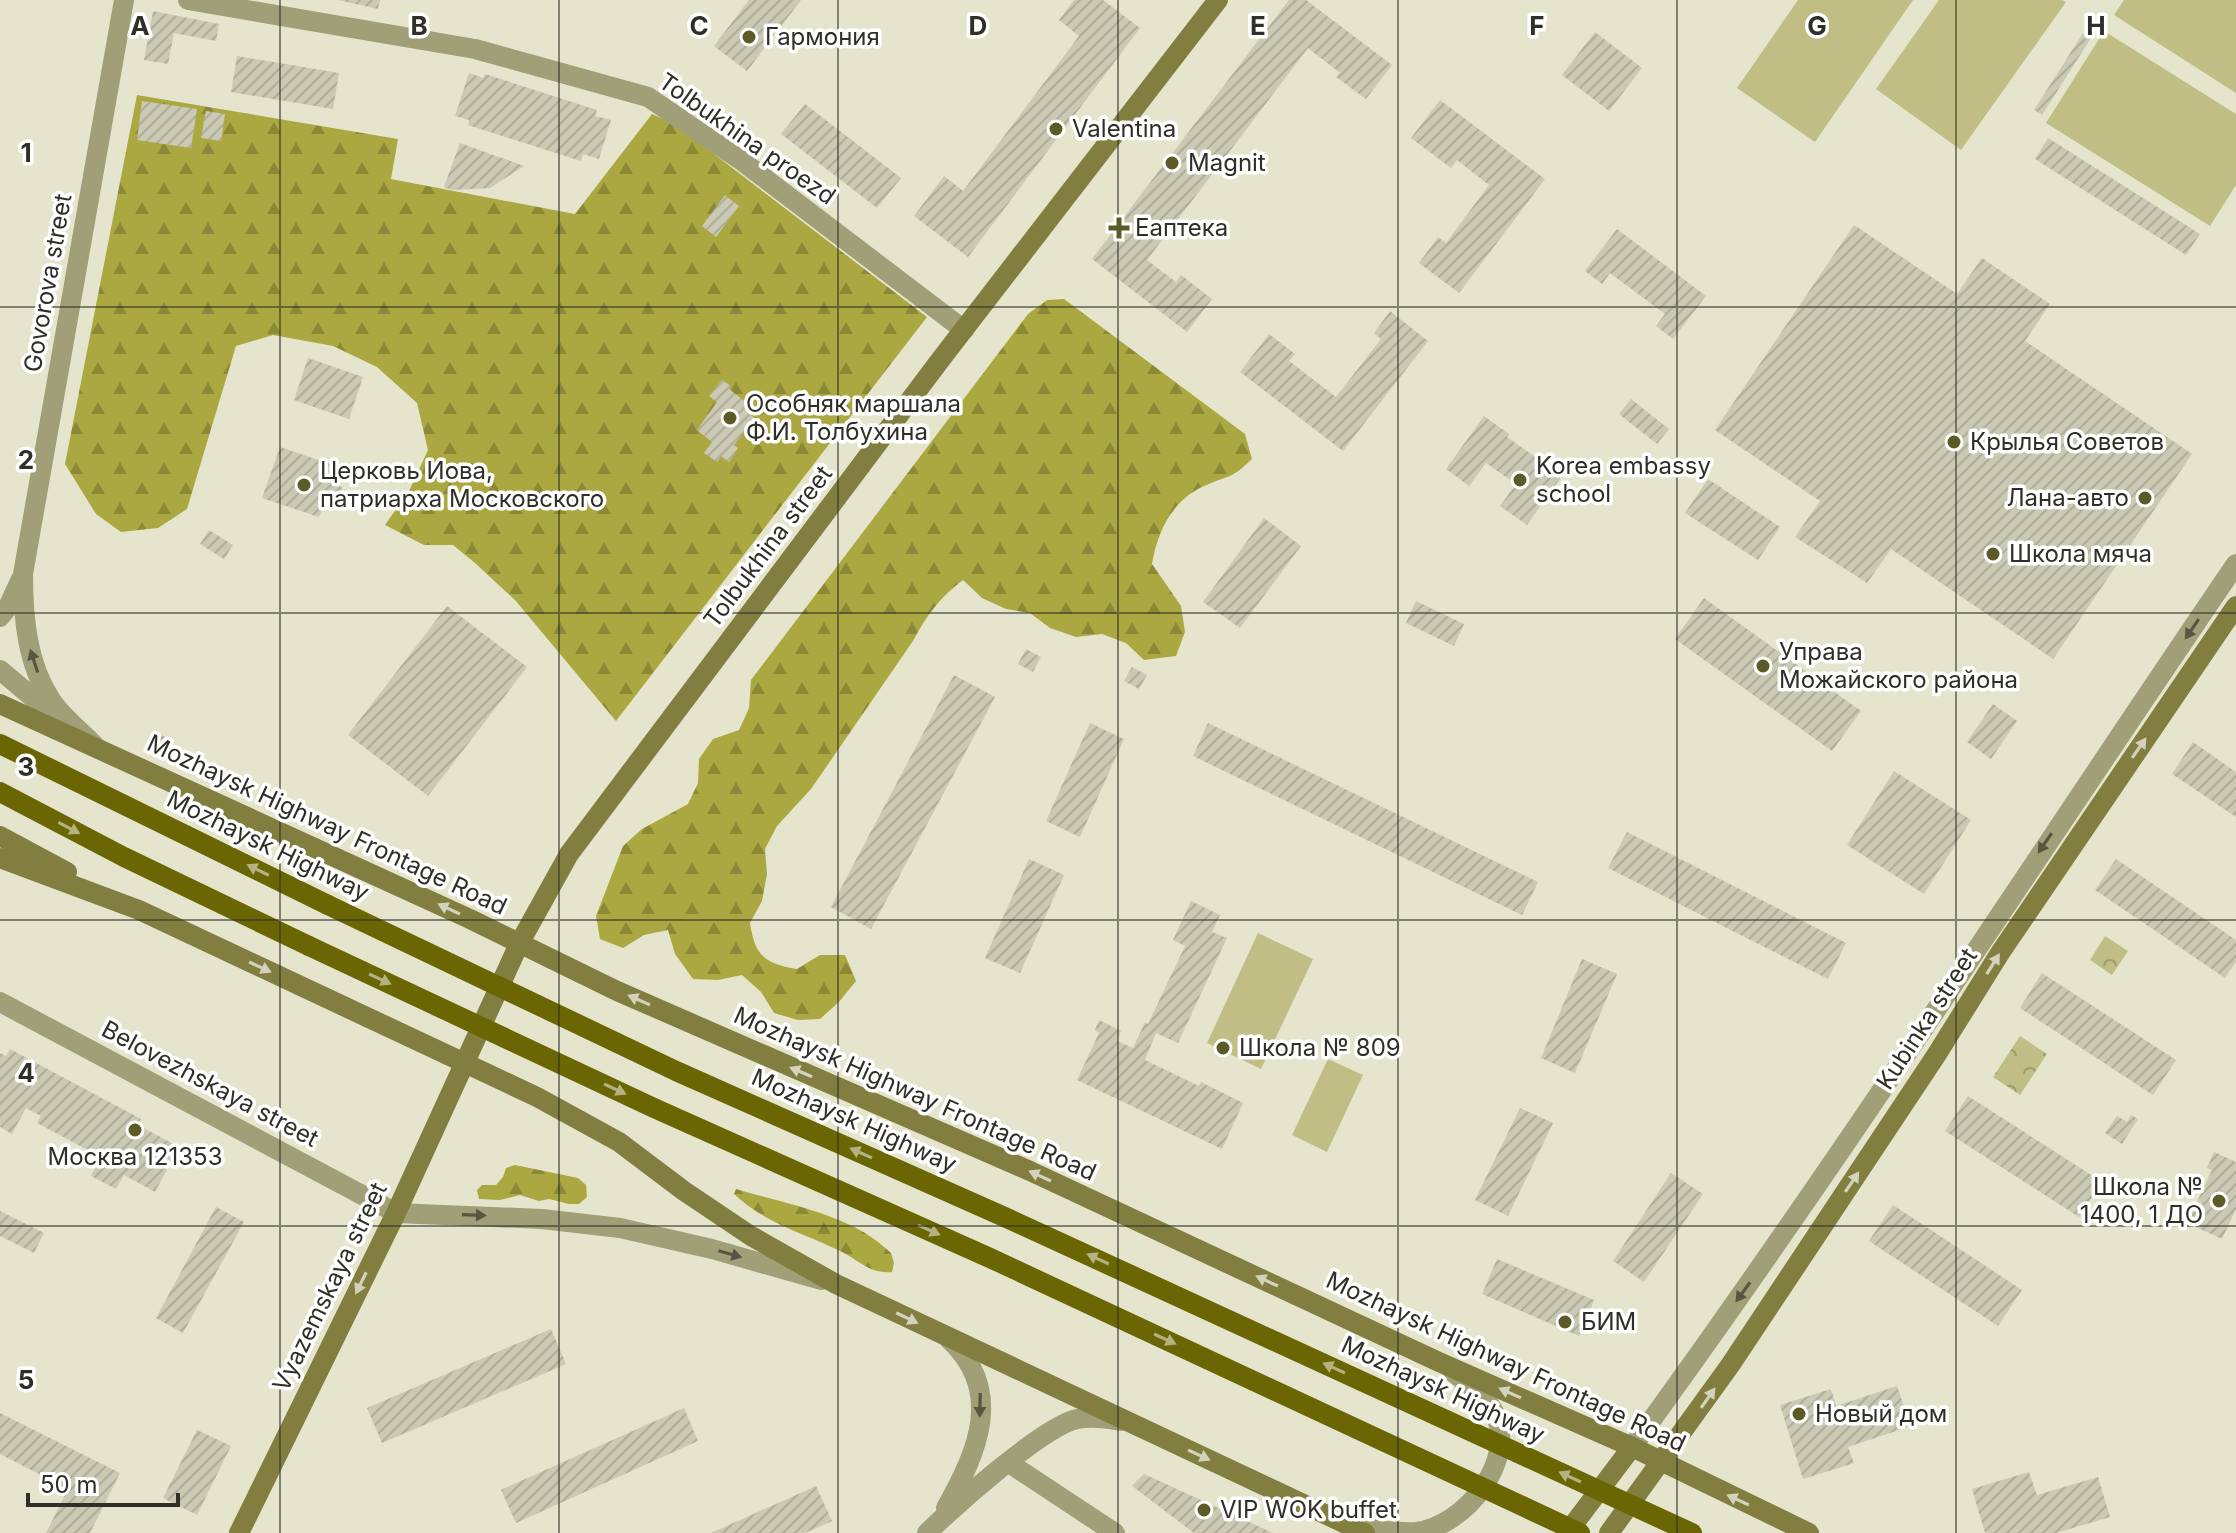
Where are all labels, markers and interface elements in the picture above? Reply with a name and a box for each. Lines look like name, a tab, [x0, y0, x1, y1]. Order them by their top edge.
text: A	[130, 10, 150, 41]
text: B	[410, 10, 428, 41]
text: C	[689, 10, 709, 41]
text: D	[969, 10, 987, 41]
text: E	[1250, 10, 1266, 41]
text: F	[1529, 10, 1545, 41]
text: G	[1807, 10, 1827, 41]
text: H	[2086, 10, 2106, 41]
place label: Гармония	[765, 22, 880, 51]
marker: Гармония	[740, 28, 758, 46]
street label: Tolbukhina proezd	[653, 67, 841, 210]
place label: Valentina	[1072, 114, 1176, 143]
marker: Valentina	[1047, 120, 1065, 138]
text: 1	[20, 137, 32, 168]
place label: Magnit	[1188, 148, 1266, 177]
marker: Magnit	[1163, 154, 1181, 172]
street label: Govorova street	[18, 191, 77, 374]
place label: Еаптека	[1135, 213, 1228, 242]
marker: Еаптека	[1110, 219, 1128, 237]
place label: Особняк маршала Ф.И. Толбухина	[746, 389, 961, 446]
marker: Особняк маршала Ф.И. Толбухина	[721, 409, 739, 427]
place label: Крылья Советов	[1970, 427, 2164, 456]
marker: Крылья Советов	[1945, 433, 1963, 451]
text: 2	[18, 444, 34, 475]
place label: Korea embassy school	[1536, 451, 1711, 508]
place label: Церковь Иова, патриарха Московского	[320, 456, 604, 513]
street label: Tolbukhina street	[697, 460, 838, 633]
marker: Korea embassy school	[1511, 471, 1529, 489]
marker: Церковь Иова, патриарха Московского	[295, 476, 313, 494]
place label: Лана-авто	[2007, 483, 2129, 512]
marker: Лана-авто	[2136, 489, 2154, 507]
place label: Школа мяча	[2009, 539, 2152, 568]
marker: Школа мяча	[1984, 545, 2002, 563]
one-way arrow	[2185, 618, 2200, 639]
place label: Управа Можайского района	[1779, 637, 2018, 694]
one-way arrow	[27, 648, 40, 672]
marker: Управа Можайского района	[1754, 657, 1772, 675]
street label: Mozhaysk Highway Frontage Road	[143, 729, 511, 921]
one-way arrow	[2131, 738, 2146, 759]
text: 3	[18, 751, 34, 782]
street label: Mozhaysk Highway	[162, 785, 374, 907]
one-way arrow	[58, 821, 80, 835]
one-way arrow	[2038, 833, 2053, 854]
one-way arrow	[247, 863, 270, 877]
one-way arrow	[437, 902, 461, 916]
street label: Kubinka street	[1870, 943, 1983, 1095]
one-way arrow	[1986, 953, 2001, 974]
one-way arrow	[249, 960, 272, 974]
one-way arrow	[368, 972, 392, 986]
one-way arrow	[627, 994, 651, 1007]
street label: Mozhaysk Highway Frontage Road	[729, 1001, 1101, 1187]
street label: Belovezhskaya street	[97, 1014, 324, 1153]
place label: Школа № 809	[1239, 1033, 1401, 1062]
marker: Школа № 809	[1214, 1039, 1232, 1057]
text: 4	[17, 1057, 35, 1088]
street label: Mozhaysk Highway	[747, 1063, 961, 1179]
one-way arrow	[789, 1066, 813, 1079]
one-way arrow	[604, 1082, 627, 1096]
marker: Москва 121353	[126, 1121, 144, 1139]
place label: Москва 121353	[48, 1142, 222, 1171]
one-way arrow	[849, 1146, 872, 1159]
one-way arrow	[1028, 1169, 1051, 1183]
one-way arrow	[1844, 1171, 1859, 1192]
place label: Школа № 1400, 1 ДО	[2080, 1172, 2203, 1229]
street label: Vyazemskaya street	[266, 1177, 393, 1396]
marker: Школа № 1400, 1 ДО	[2210, 1192, 2228, 1210]
one-way arrow	[462, 1209, 487, 1222]
one-way arrow	[917, 1224, 941, 1237]
one-way arrow	[719, 1248, 743, 1261]
one-way arrow	[1086, 1252, 1109, 1266]
street label: Mozhaysk Highway Frontage Road	[1322, 1266, 1690, 1458]
one-way arrow	[354, 1271, 368, 1294]
one-way arrow	[1255, 1274, 1279, 1288]
one-way arrow	[1736, 1282, 1752, 1303]
place label: БИМ	[1581, 1307, 1636, 1336]
one-way arrow	[895, 1311, 918, 1325]
marker: БИМ	[1556, 1313, 1574, 1331]
street label: Mozhaysk Highway	[1337, 1330, 1549, 1450]
one-way arrow	[1153, 1333, 1177, 1346]
one-way arrow	[1322, 1361, 1346, 1375]
text: 5	[18, 1364, 34, 1395]
one-way arrow	[1498, 1386, 1521, 1400]
one-way arrow	[1700, 1387, 1715, 1408]
one-way arrow	[974, 1393, 987, 1418]
place label: Новый дом	[1815, 1399, 1947, 1428]
marker: Новый дом	[1790, 1405, 1808, 1423]
one-way arrow	[1188, 1448, 1211, 1462]
scale bar	[28, 1457, 178, 1507]
text: 50 m	[40, 1470, 98, 1499]
one-way arrow	[1558, 1470, 1582, 1484]
one-way arrow	[1727, 1493, 1750, 1507]
place label: VIP WOK buffet	[1220, 1495, 1397, 1524]
marker: VIP WOK buffet	[1195, 1501, 1213, 1519]

